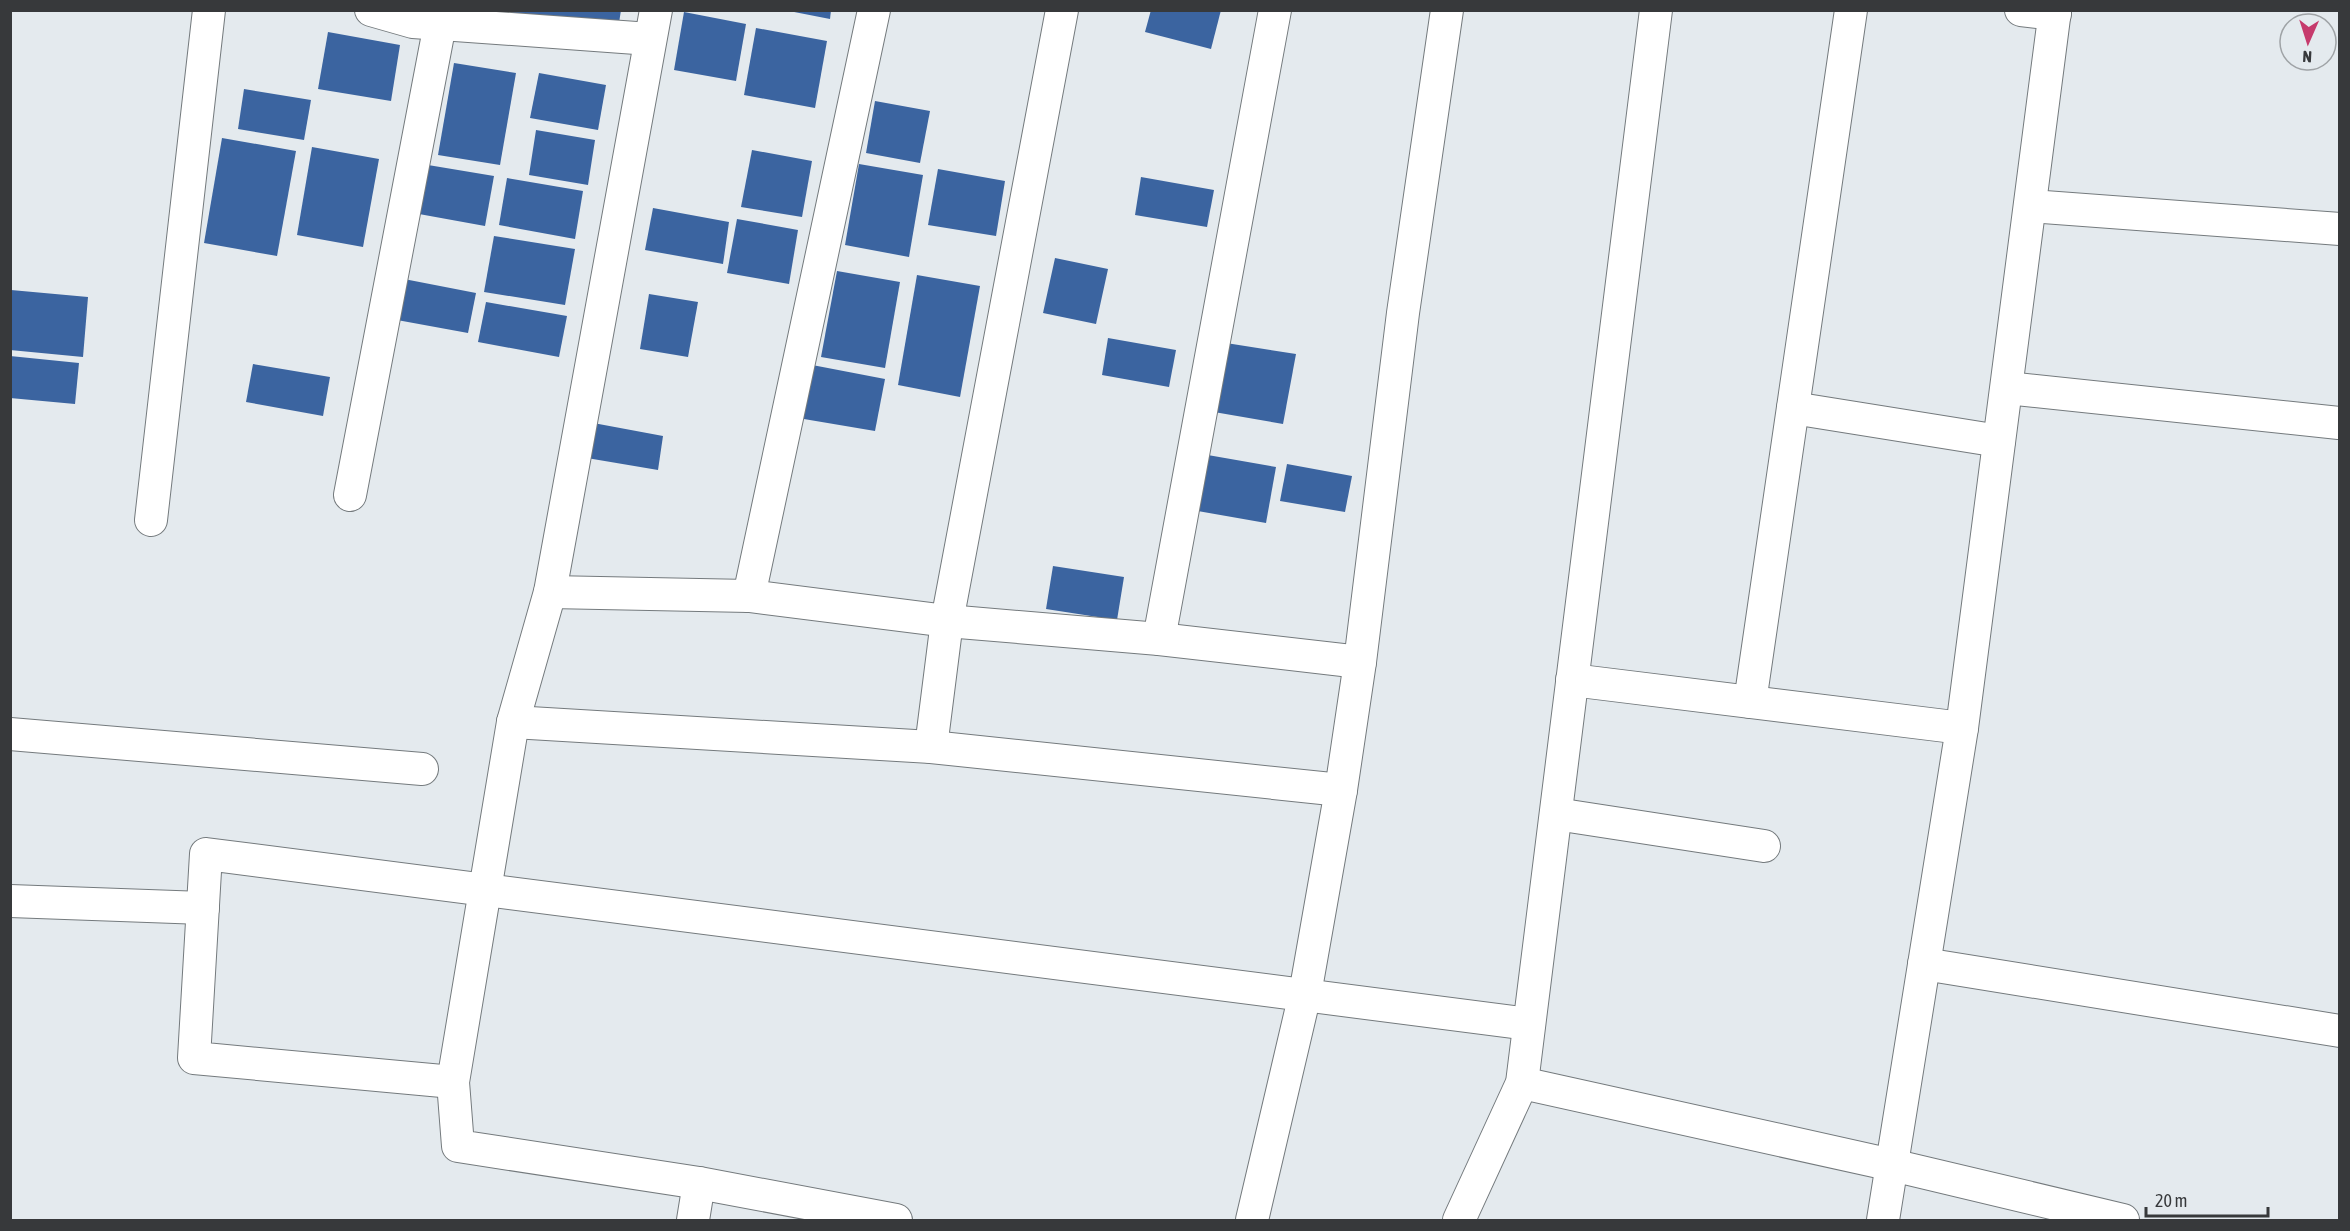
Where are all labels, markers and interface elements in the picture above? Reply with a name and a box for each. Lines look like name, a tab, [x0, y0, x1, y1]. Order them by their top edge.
north arrow	[2278, 12, 2338, 72]
text: N	[2302, 48, 2312, 66]
scale bar	[2146, 1180, 2268, 1218]
text: 20 m	[2155, 1190, 2187, 1211]

